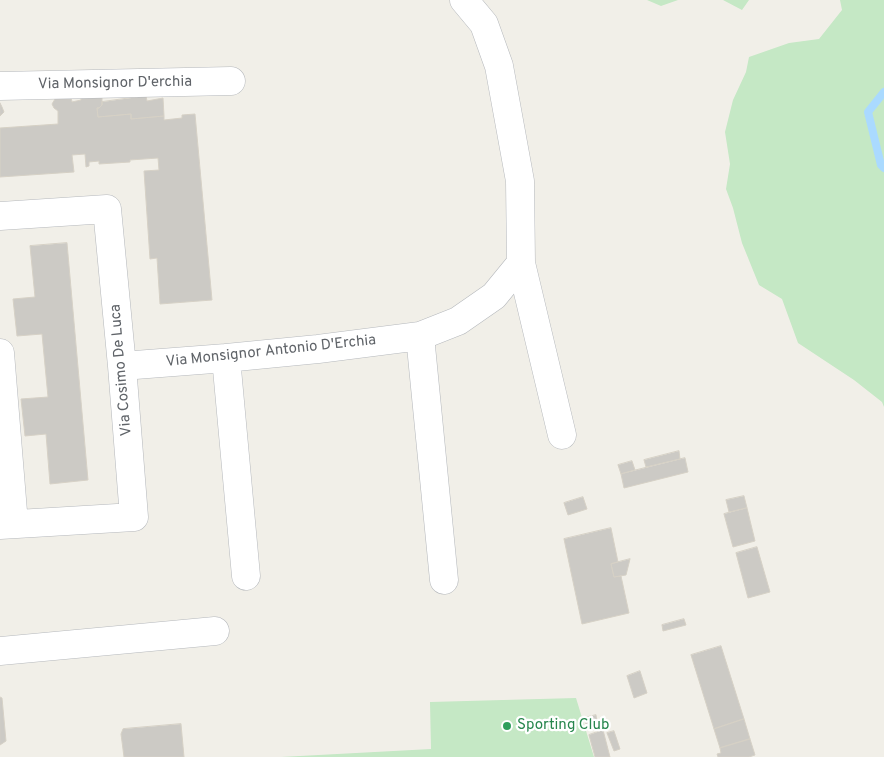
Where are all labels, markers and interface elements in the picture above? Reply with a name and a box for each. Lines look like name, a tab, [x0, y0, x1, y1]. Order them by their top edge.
street label: Via Monsignor D'erchia	[38, 74, 192, 94]
street label: Via Cosimo De Luca	[107, 303, 137, 437]
street label: Via Monsignor Antonio D'Erchia	[165, 332, 377, 372]
place label: Sporting Club	[517, 717, 609, 735]
marker: Sporting Club	[501, 720, 513, 732]

